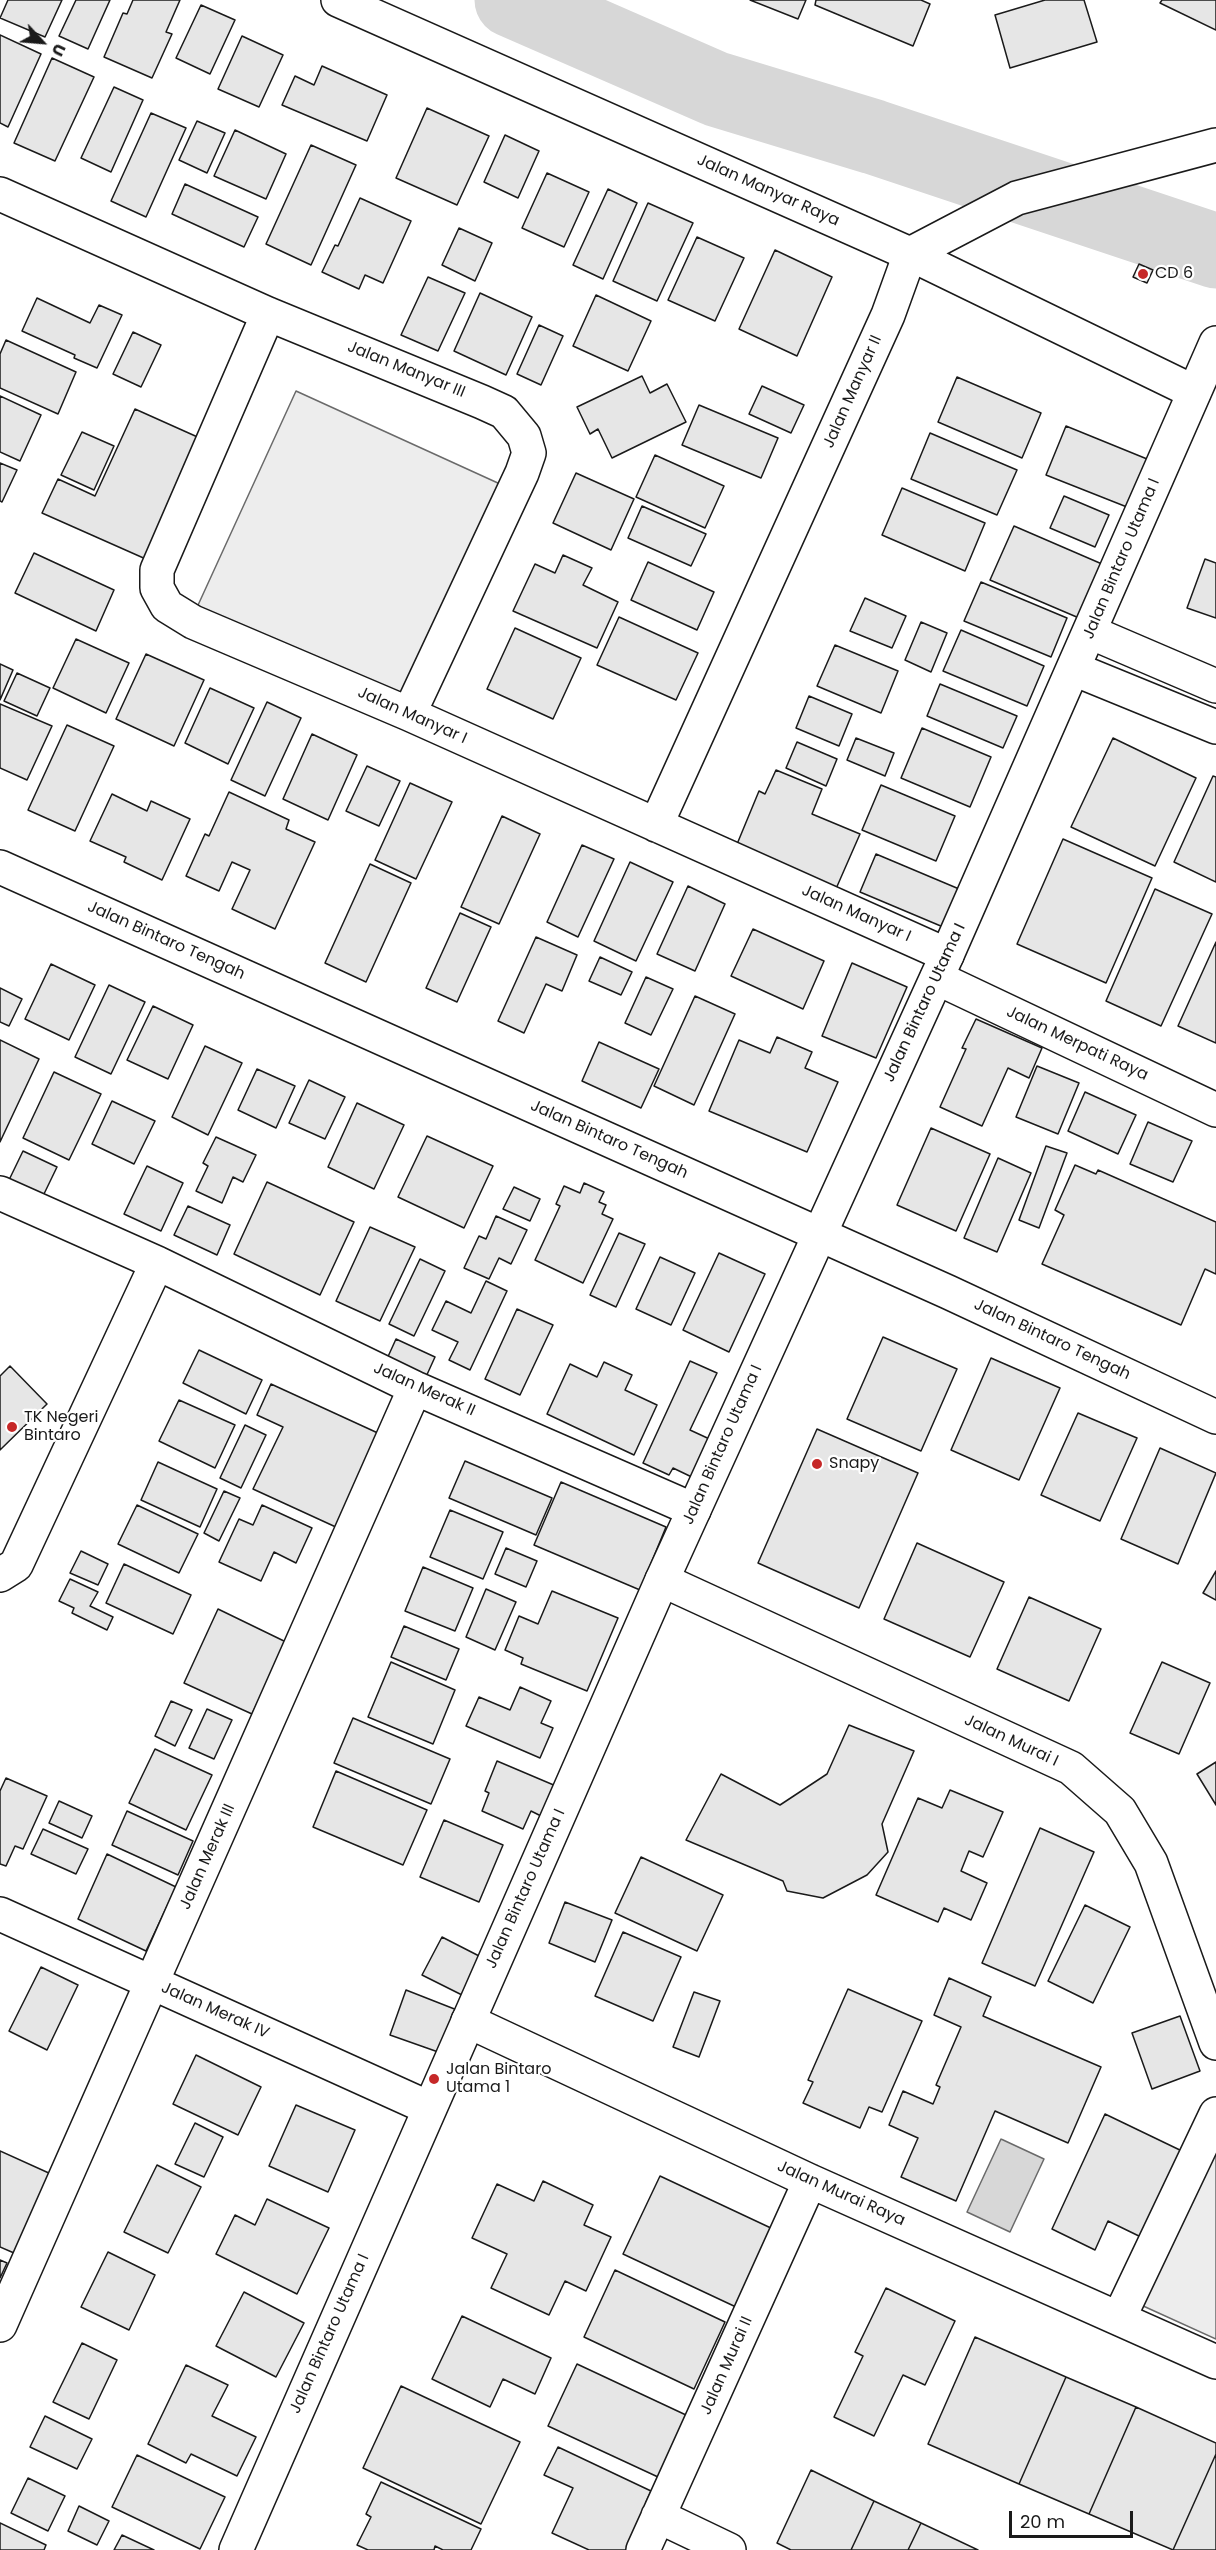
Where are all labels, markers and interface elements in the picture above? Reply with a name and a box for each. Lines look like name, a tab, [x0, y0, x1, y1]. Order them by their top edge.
north arrow	[12, 12, 72, 72]
text: U	[46, 40, 71, 60]
street label: Jalan Manyar Raya	[694, 151, 842, 231]
place label: CD 6	[1155, 264, 1193, 284]
marker: CD 6	[1136, 267, 1150, 281]
street label: Jalan Manyar II	[820, 333, 886, 451]
street label: Jalan Manyar III	[344, 338, 468, 402]
street label: Jalan Bintaro Utama I	[1079, 476, 1165, 642]
street label: Jalan Manyar I	[354, 683, 470, 749]
street label: Jalan Manyar I	[798, 881, 914, 947]
street label: Jalan Bintaro Tengah	[84, 898, 248, 984]
street label: Jalan Bintaro Utama I	[880, 921, 970, 1085]
street label: Jalan Merpati Raya	[1003, 1003, 1151, 1085]
street label: Jalan Bintaro Tengah	[527, 1097, 691, 1183]
street label: Jalan Bintaro Tengah	[971, 1295, 1133, 1385]
street label: Jalan Merak II	[370, 1359, 478, 1421]
street label: Jalan Bintaro Utama I	[679, 1362, 767, 1528]
place label: TK Negeri Bintaro	[24, 1408, 98, 1446]
marker: TK Negeri Bintaro	[5, 1420, 19, 1434]
place label: Snapy	[829, 1454, 879, 1474]
marker: Snapy	[810, 1457, 824, 1471]
street label: Jalan Murai I	[961, 1711, 1061, 1771]
street label: Jalan Merak III	[176, 1801, 240, 1913]
street label: Jalan Bintaro Utama I	[482, 1806, 570, 1972]
street label: Jalan Merak IV	[158, 1979, 272, 2043]
place label: Jalan Bintaro Utama 1	[446, 2060, 551, 2098]
marker: Jalan Bintaro Utama 1	[427, 2072, 441, 2086]
street label: Jalan Murai Raya	[774, 2157, 908, 2231]
street label: Jalan Bintaro Utama I	[286, 2251, 374, 2417]
street label: Jalan Murai II	[697, 2314, 757, 2418]
scale bar	[1012, 2499, 1136, 2537]
text: 20 m	[1020, 2509, 1065, 2534]

